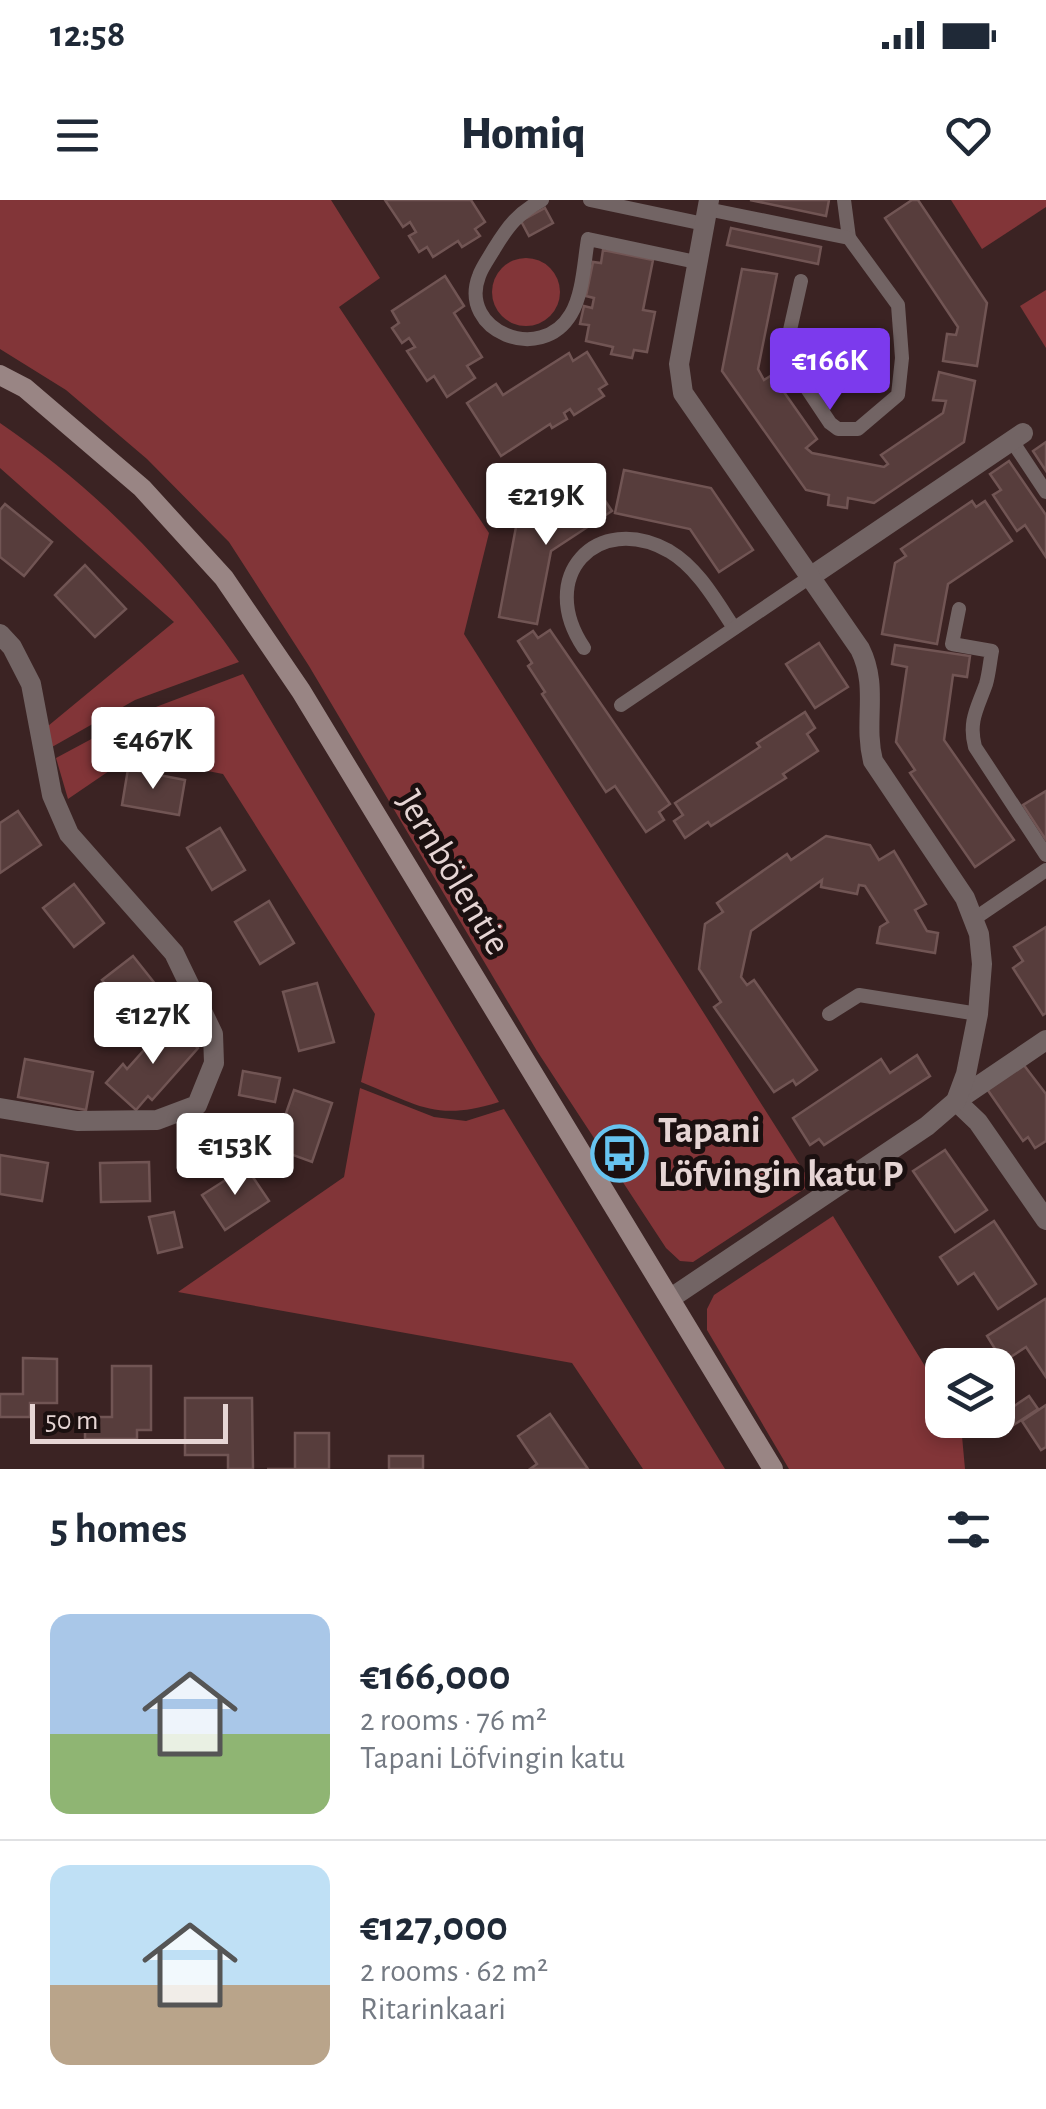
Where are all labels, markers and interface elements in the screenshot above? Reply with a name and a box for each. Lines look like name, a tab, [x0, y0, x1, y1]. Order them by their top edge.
text: 12:58	[50, 16, 125, 54]
icon: menu	[50, 108, 105, 163]
icon: heart	[941, 108, 996, 163]
text: Homiq	[460, 112, 586, 157]
pin: €166K	[760, 328, 900, 413]
text: €166K	[792, 344, 868, 376]
pin: €219K	[476, 463, 616, 548]
text: €219K	[508, 479, 584, 511]
pin: €467K	[83, 707, 223, 792]
text: €467K	[113, 723, 193, 755]
street label: Jernbölentie	[389, 784, 517, 962]
pin: €127K	[83, 982, 223, 1067]
text: €127K	[116, 998, 190, 1030]
place label: Tapani Löfvingin katu P	[658, 1112, 903, 1194]
pin: €153K	[165, 1113, 305, 1198]
bus stop icon: Tapani Löfvingin katu P	[589, 1123, 649, 1183]
text: €153K	[199, 1129, 271, 1161]
map controls	[925, 1348, 1015, 1438]
button: layers	[925, 1348, 1015, 1438]
scale bar	[30, 1399, 228, 1444]
text: 50 m	[45, 1407, 99, 1435]
icon: filters	[941, 1502, 996, 1557]
text: 5 homes	[50, 1508, 187, 1550]
icon: home	[130, 1654, 250, 1774]
text: €166,000	[360, 1655, 511, 1697]
text: 2 rooms · 76 m²	[360, 1704, 547, 1736]
text: Tapani Löfvingin katu	[360, 1742, 625, 1774]
icon: home	[130, 1905, 250, 2025]
text: €127,000	[360, 1906, 508, 1948]
text: 2 rooms · 62 m²	[360, 1955, 548, 1987]
text: Ritarinkaari	[360, 1993, 506, 2025]

